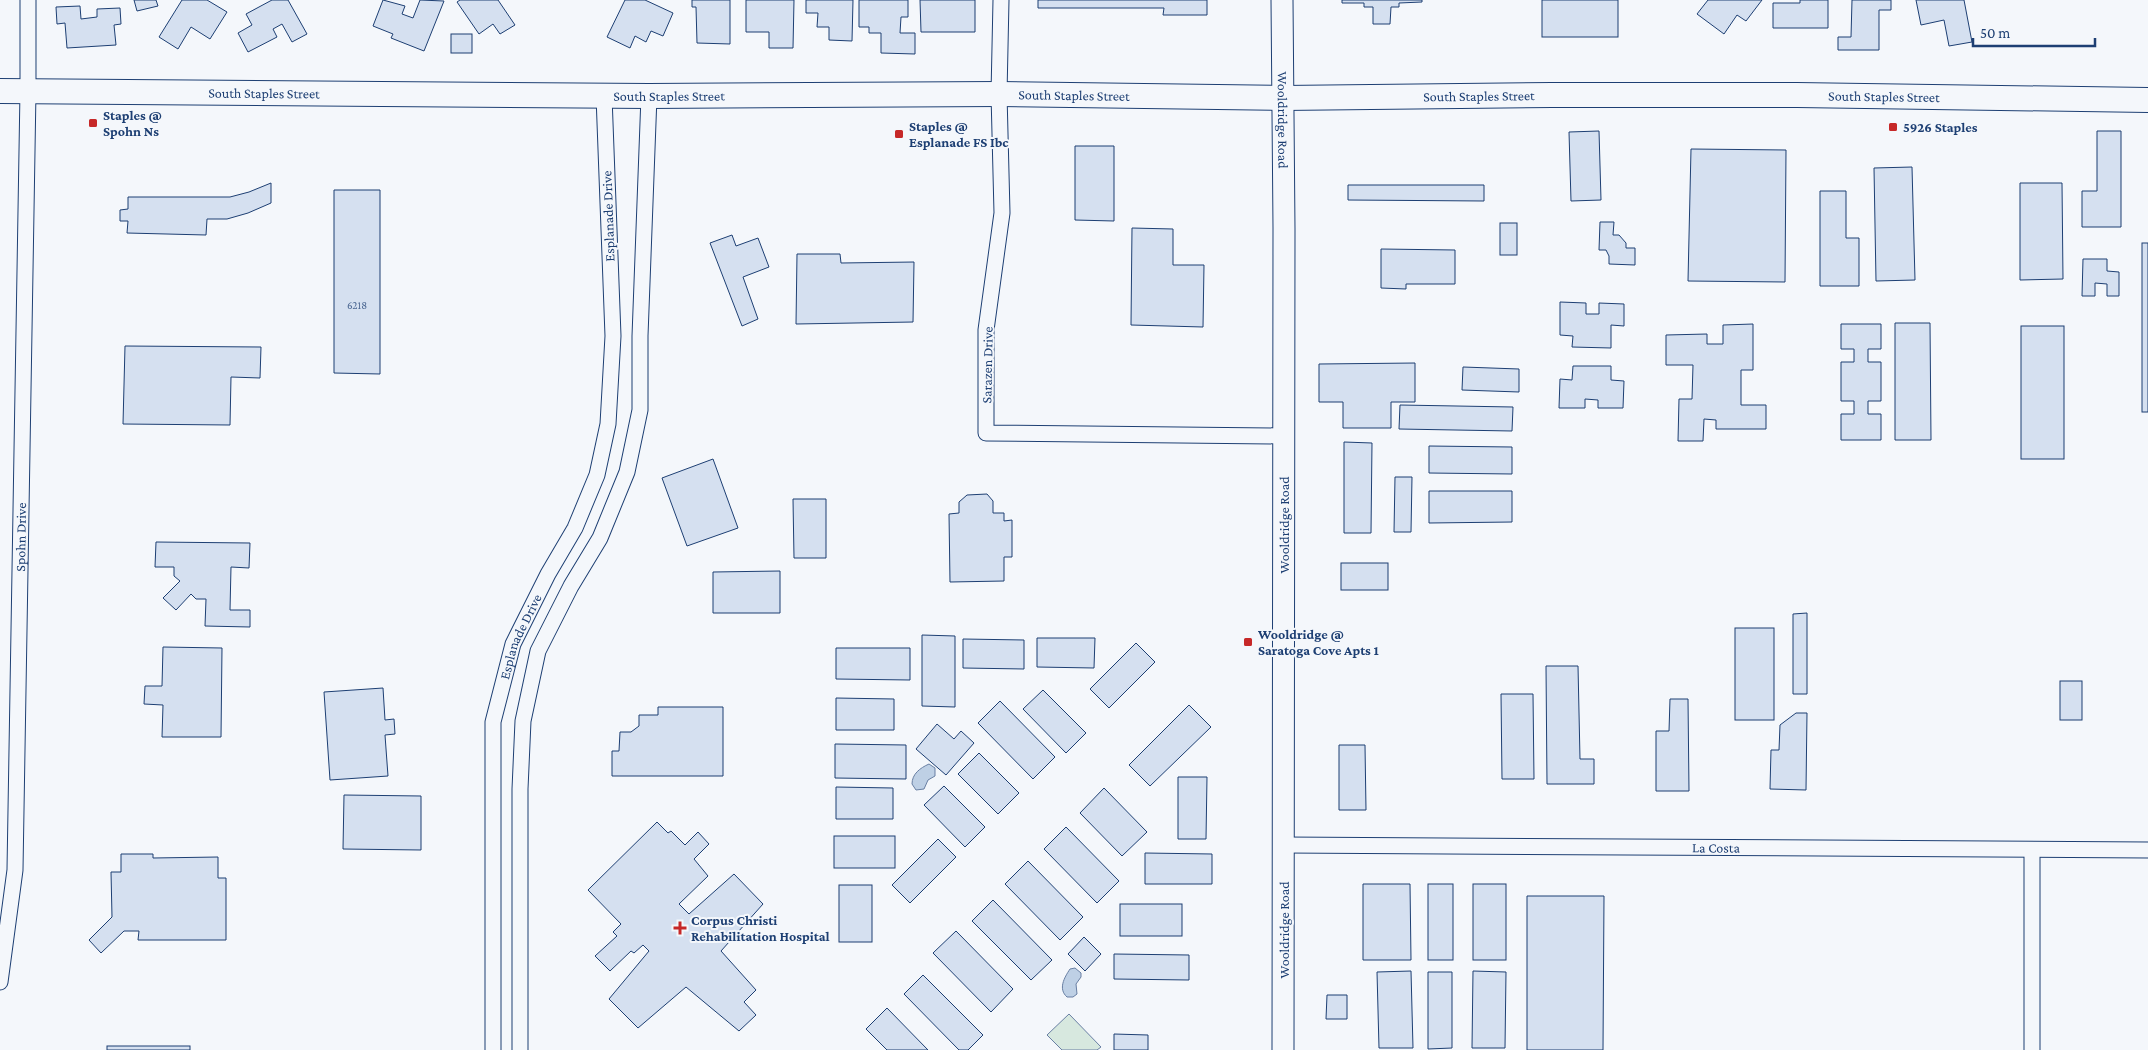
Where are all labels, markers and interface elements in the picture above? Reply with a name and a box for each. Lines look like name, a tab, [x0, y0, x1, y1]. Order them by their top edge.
scale bar	[1973, 15, 2096, 47]
text: 50 m	[1980, 25, 2010, 41]
street label: Wooldridge Road	[1275, 71, 1291, 169]
street label: South Staples Street	[208, 85, 320, 101]
street label: South Staples Street	[1018, 86, 1130, 104]
street label: South Staples Street	[1423, 87, 1535, 104]
street label: South Staples Street	[1828, 87, 1940, 105]
street label: South Staples Street	[613, 88, 725, 104]
place label: Staples @ Spohn Ns	[103, 107, 162, 139]
marker: Staples @ Spohn Ns	[87, 117, 99, 129]
place label: Staples @ Esplanade FS Ibc	[909, 118, 1009, 150]
place label: 5926 Staples	[1903, 119, 1978, 135]
marker: 5926 Staples	[1887, 121, 1899, 133]
marker: Staples @ Esplanade FS Ibc	[893, 128, 905, 140]
street label: Esplanade Drive	[598, 170, 618, 262]
house number: 6218	[347, 299, 367, 311]
street label: Sarazen Drive	[978, 326, 996, 404]
street label: Wooldridge Road	[1276, 476, 1292, 574]
street label: Spohn Drive	[12, 502, 29, 572]
street label: Esplanade Drive	[496, 591, 545, 681]
place label: Wooldridge @ Saratoga Cove Apts 1	[1257, 626, 1379, 658]
marker: Wooldridge @ Saratoga Cove Apts 1	[1242, 636, 1254, 648]
street label: La Costa	[1692, 839, 1740, 856]
street label: Wooldridge Road	[1276, 881, 1292, 979]
place label: Corpus Christi Rehabilitation Hospital	[691, 912, 830, 944]
marker: Corpus Christi Rehabilitation Hospital	[673, 921, 687, 935]

